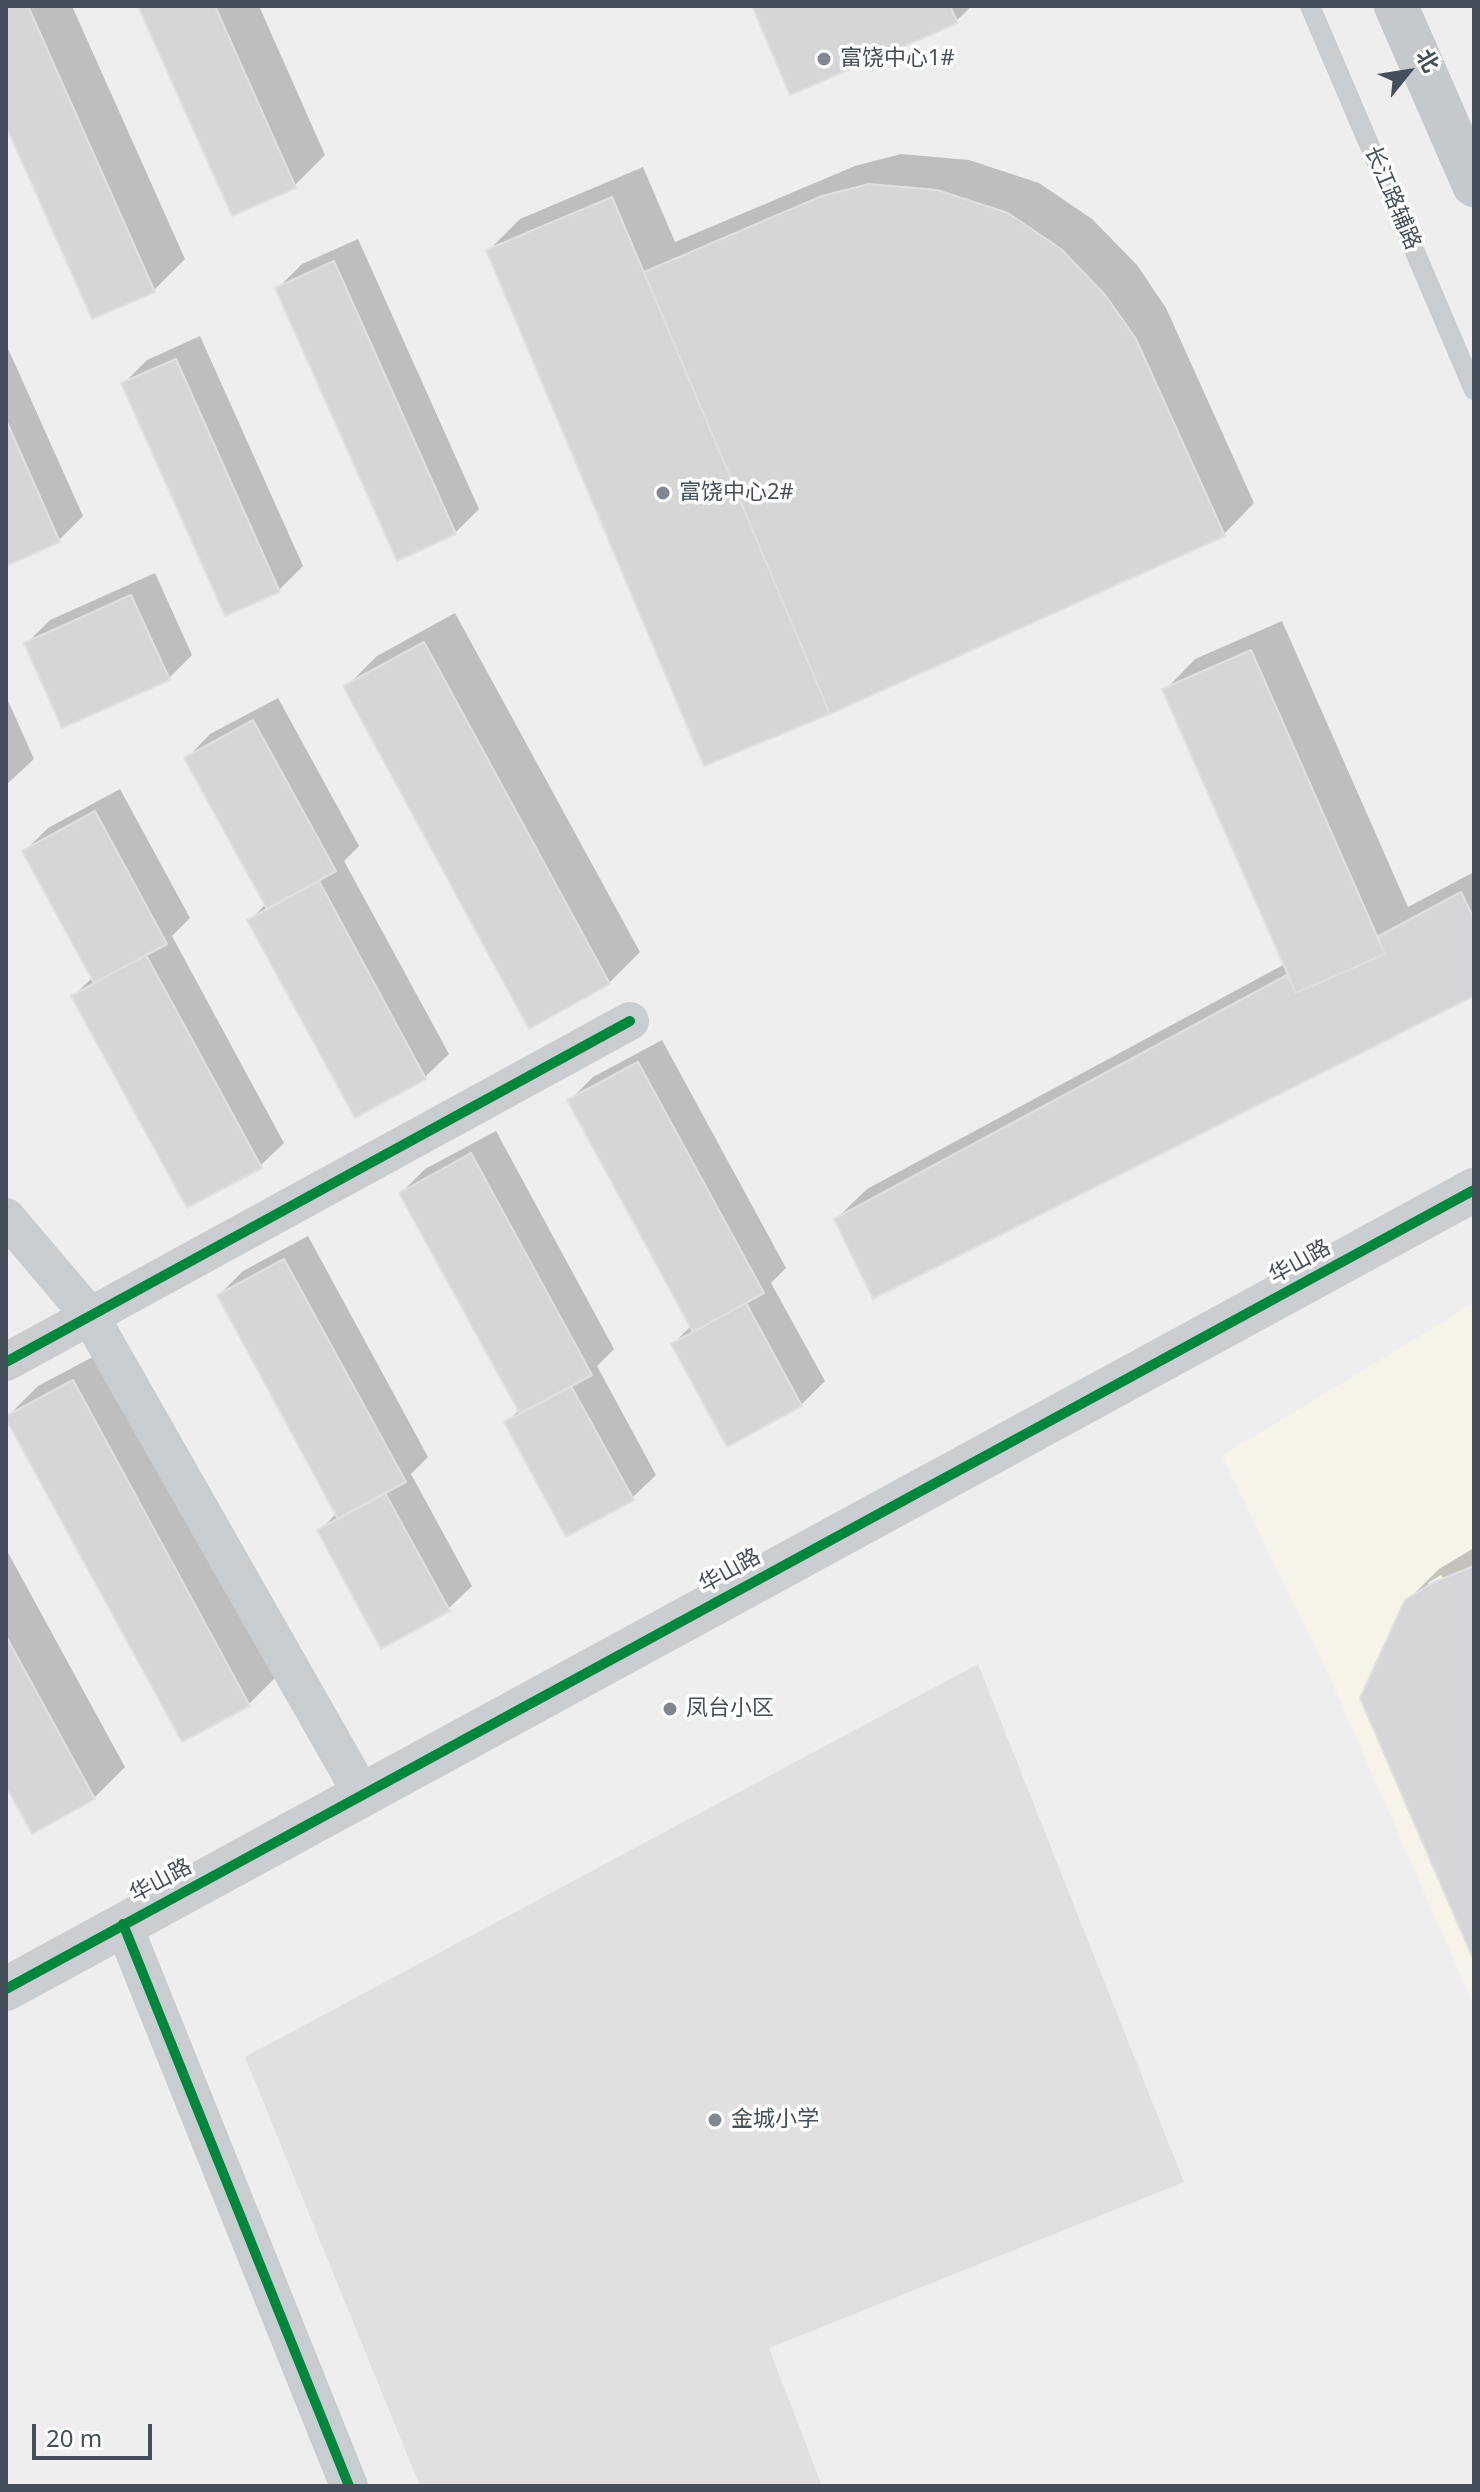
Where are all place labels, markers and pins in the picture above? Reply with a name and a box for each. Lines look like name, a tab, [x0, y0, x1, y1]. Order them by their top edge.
place label: 富饶中心1#	[840, 46, 955, 72]
marker: 富饶中心1#	[815, 50, 833, 68]
place label: 富饶中心2#	[679, 480, 794, 506]
marker: 富饶中心2#	[654, 484, 672, 502]
place label: 凤台小区	[686, 1696, 774, 1722]
marker: 凤台小区	[661, 1700, 679, 1718]
place label: 金城小学	[731, 2107, 819, 2133]
marker: 金城小学	[706, 2111, 724, 2129]

